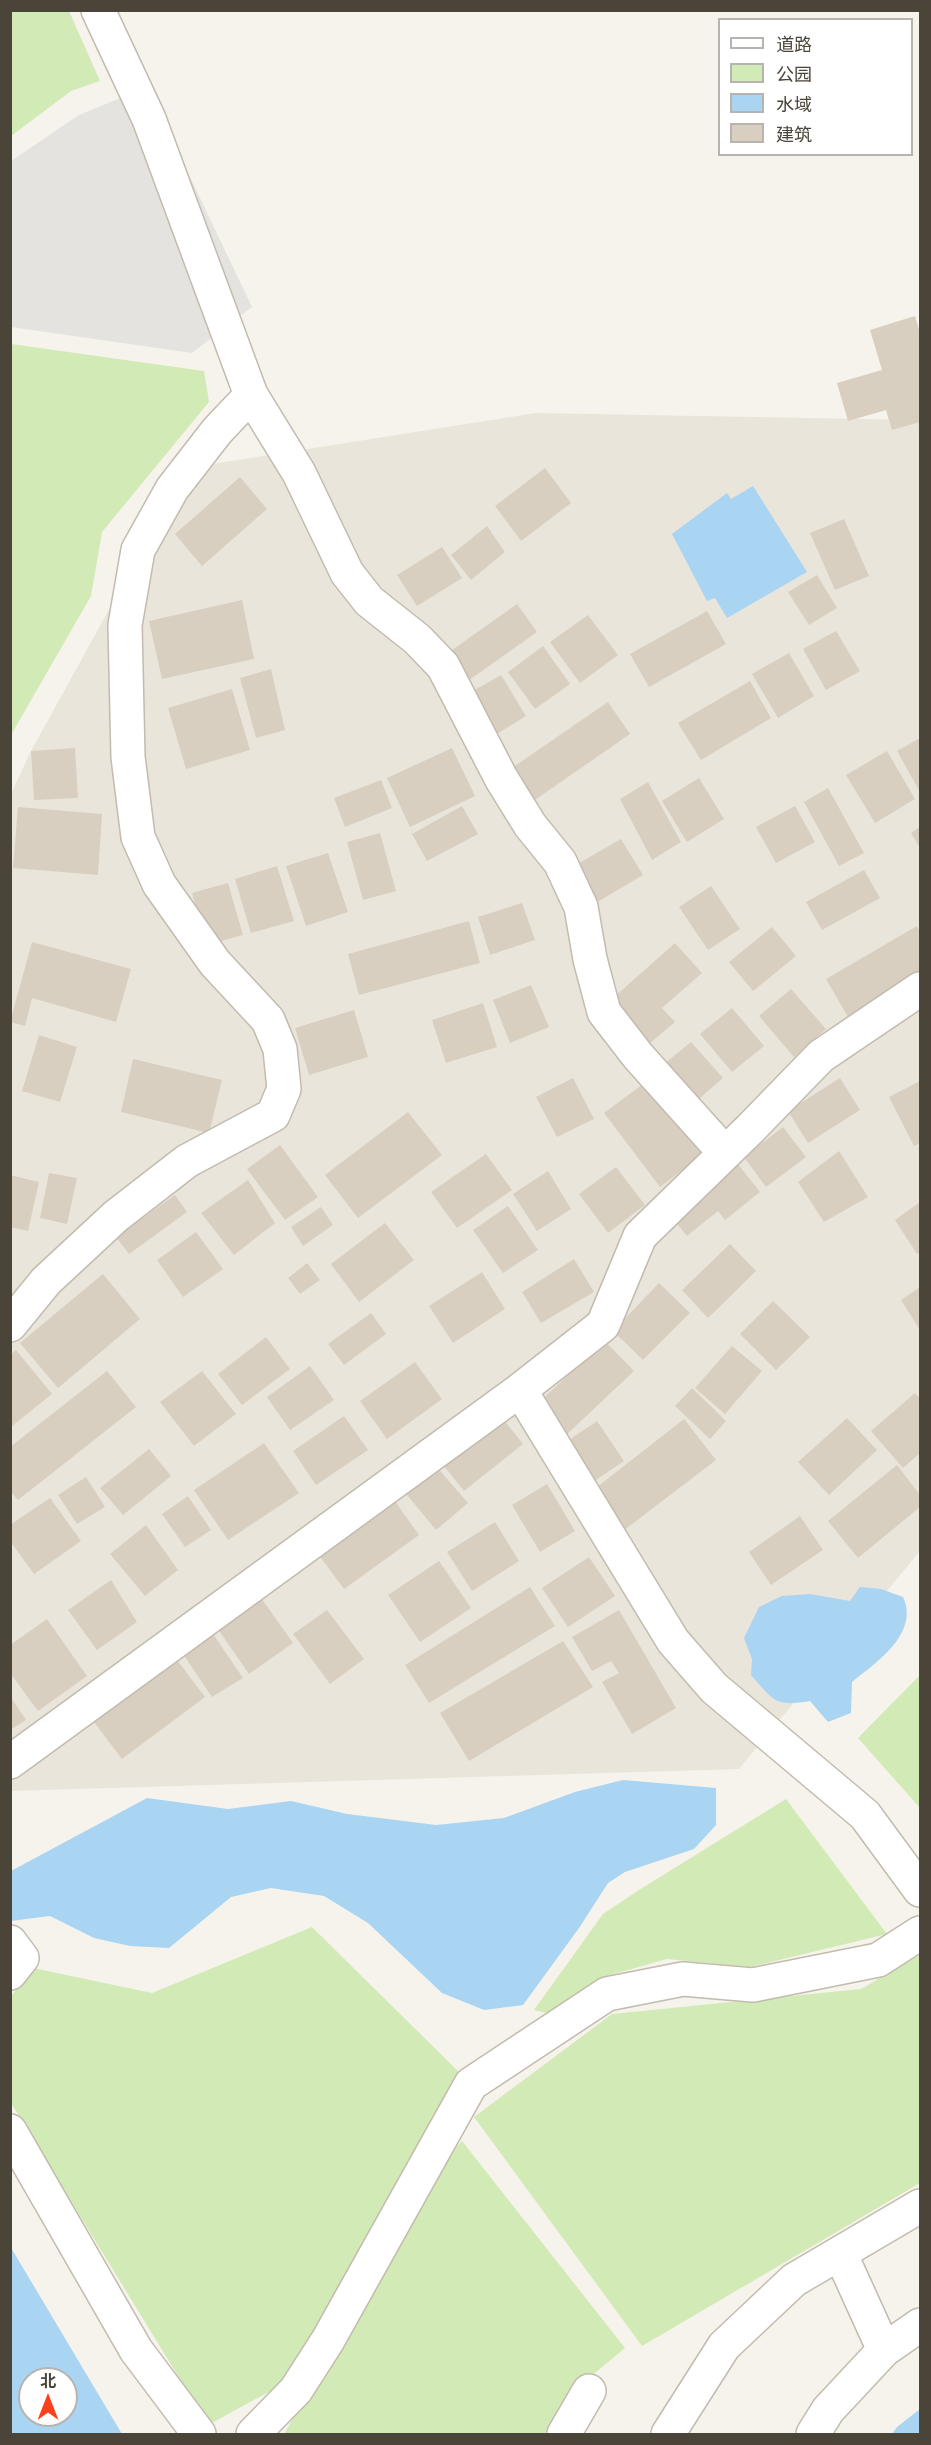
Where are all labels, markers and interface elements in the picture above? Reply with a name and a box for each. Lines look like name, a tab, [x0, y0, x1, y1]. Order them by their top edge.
legend	[718, 18, 913, 156]
text: 道路	[776, 34, 812, 55]
text: 公园	[776, 64, 812, 85]
text: 水域	[776, 94, 812, 115]
text: 建筑	[776, 124, 812, 145]
north arrow	[18, 2367, 78, 2427]
text: 北	[40, 2372, 56, 2390]

